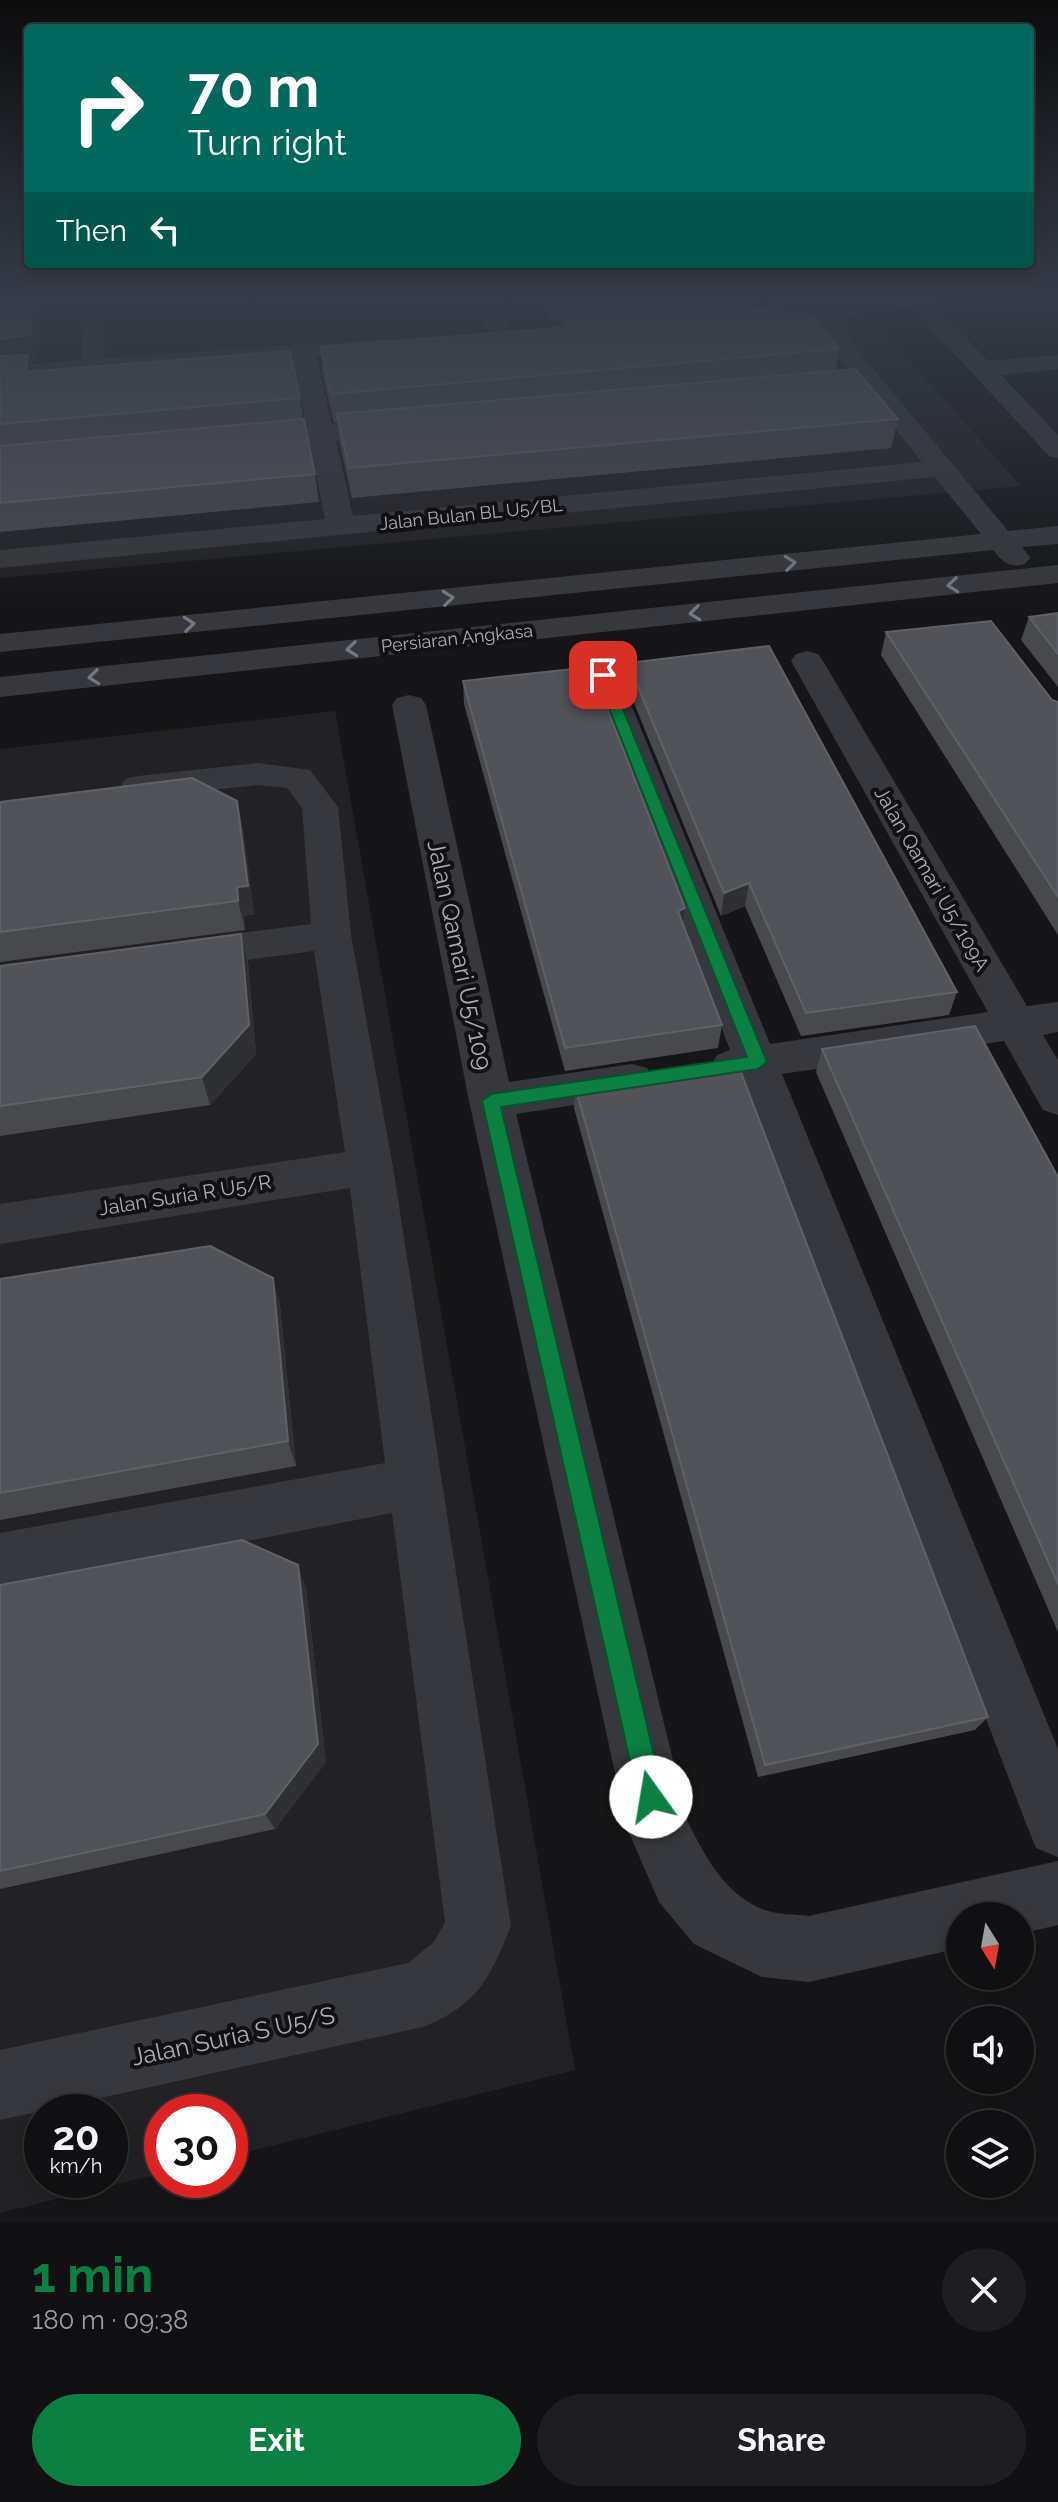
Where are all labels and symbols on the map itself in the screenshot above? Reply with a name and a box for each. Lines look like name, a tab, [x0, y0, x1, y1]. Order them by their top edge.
street label: Jalan Bulan BL U5/BL	[378, 494, 564, 534]
one-way arrow	[784, 554, 797, 571]
one-way arrow	[946, 576, 959, 593]
one-way arrow	[442, 589, 455, 606]
one-way arrow	[688, 604, 701, 621]
one-way arrow	[183, 616, 196, 633]
street label: Persiaran Angkasa	[380, 620, 534, 656]
one-way arrow	[346, 641, 359, 658]
pin	[569, 641, 637, 709]
one-way arrow	[87, 668, 100, 685]
street label: Jalan Qamari U5/109A	[869, 783, 995, 976]
street label: Jalan Qamari U5/109	[421, 837, 499, 1073]
street label: Jalan Suria R U5/R	[97, 1170, 273, 1220]
position arrow	[609, 1755, 693, 1839]
north arrow	[946, 1902, 1034, 1990]
street label: Jalan Suria S U5/S	[129, 2000, 337, 2072]
speed limit sign: 30	[144, 2094, 248, 2198]

